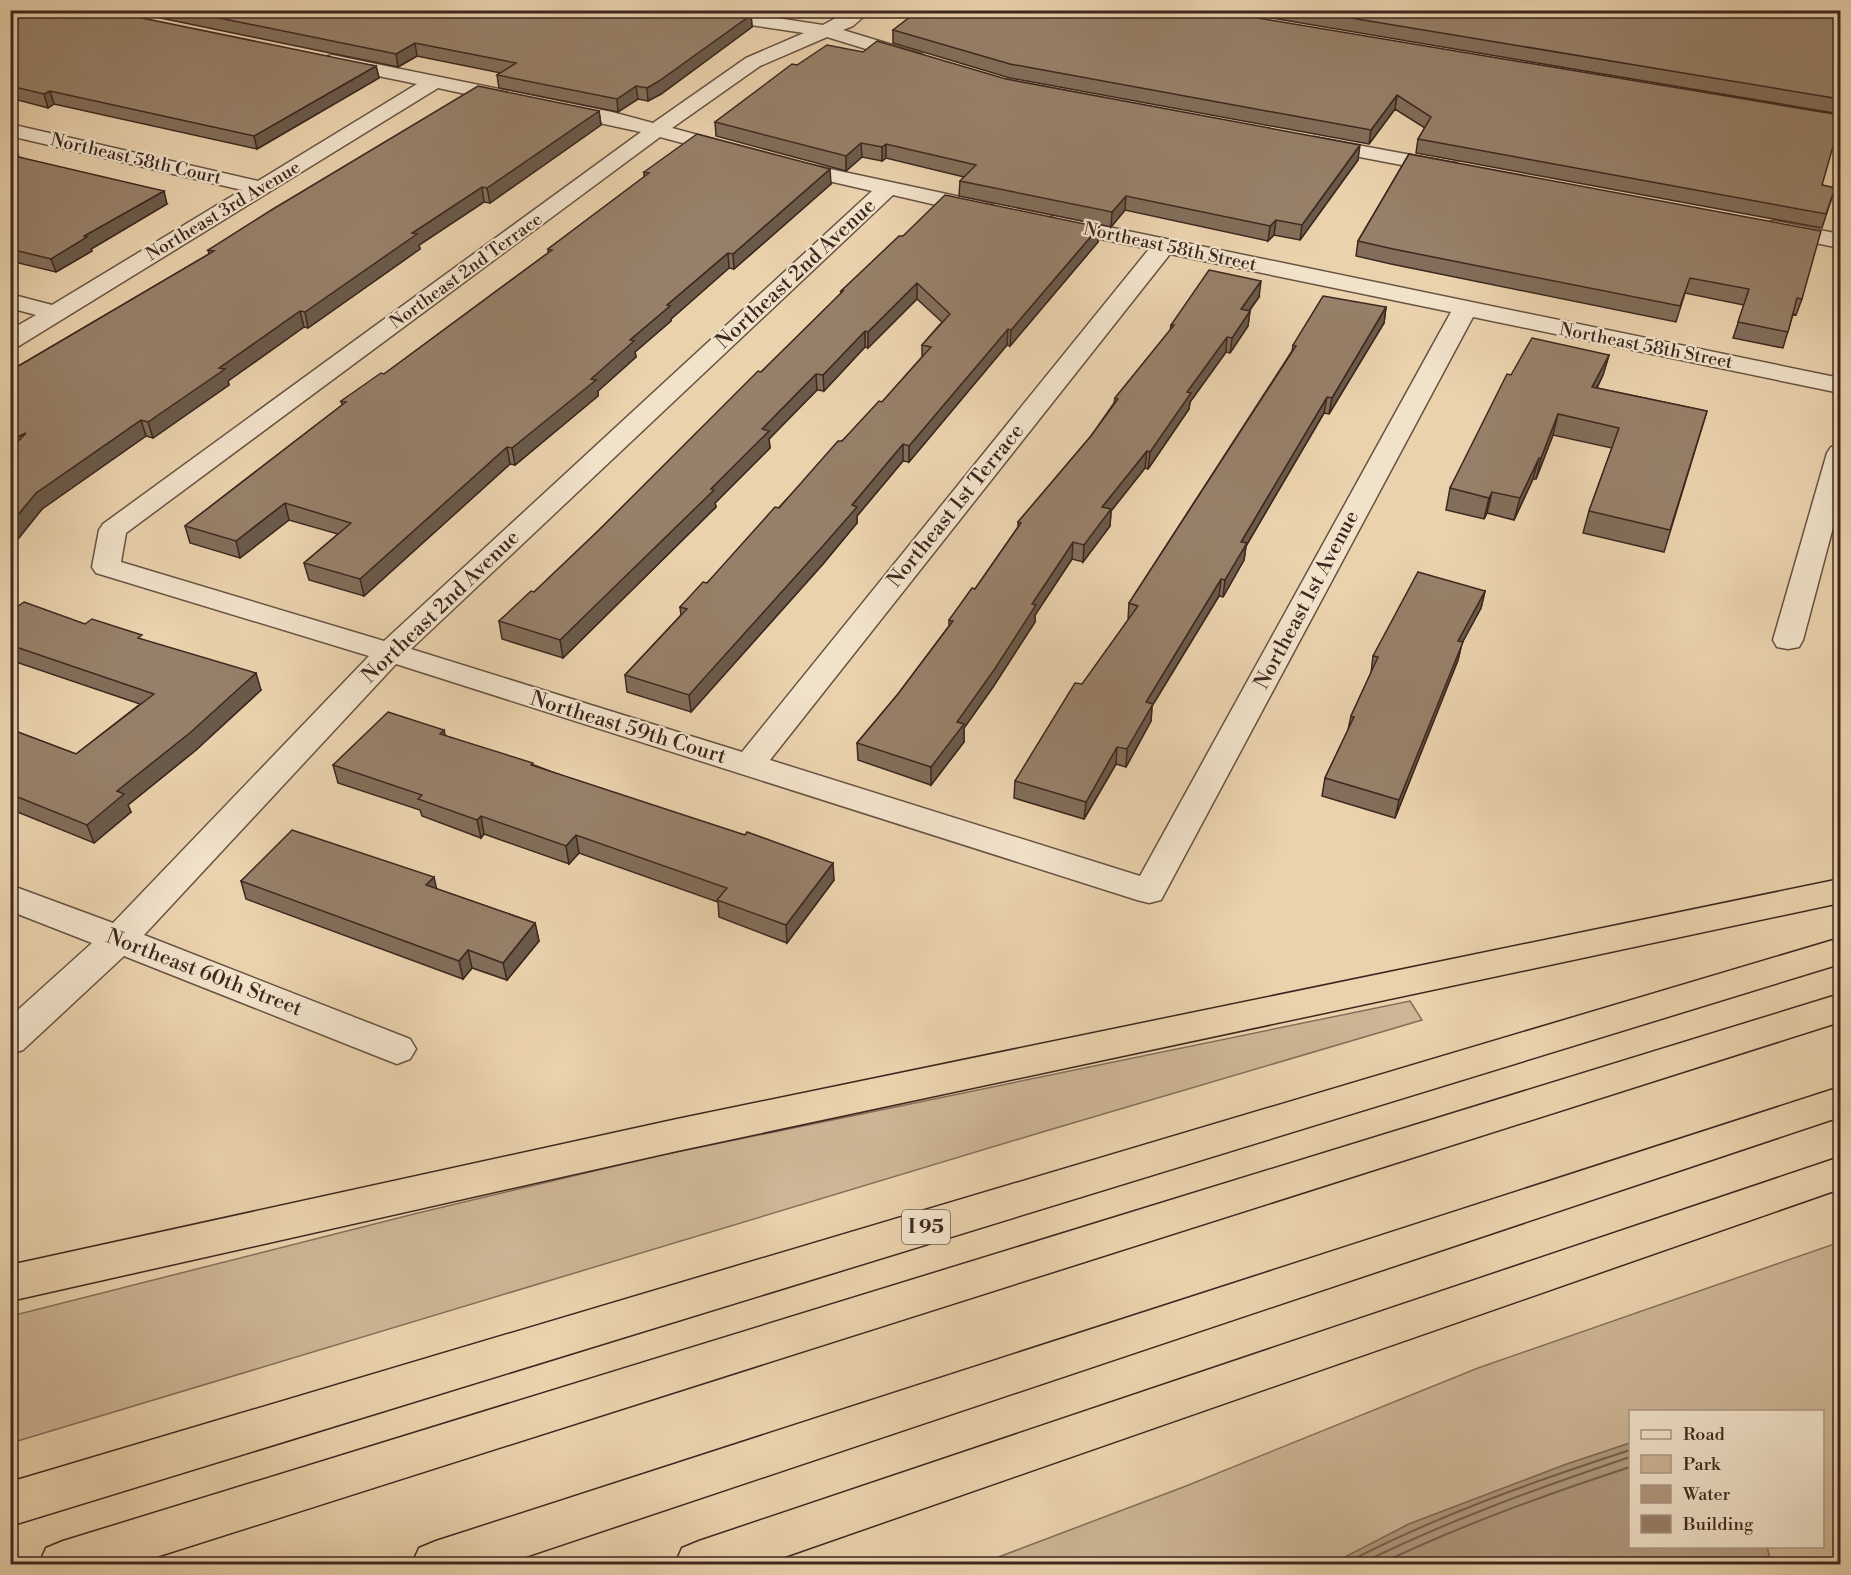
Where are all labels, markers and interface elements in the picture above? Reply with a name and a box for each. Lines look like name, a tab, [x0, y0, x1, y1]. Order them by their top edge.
street label: Northeast 58th Court	[48, 128, 224, 190]
street label: Northeast 3rd Avenue	[142, 156, 304, 266]
street label: Northeast 2nd Avenue	[711, 193, 881, 355]
street label: Northeast 2nd Terrace	[385, 208, 547, 334]
street label: Northeast 58th Street	[1082, 217, 1259, 277]
street label: Northeast 58th Street	[1557, 318, 1735, 374]
street label: Northeast 1st Terrace	[882, 419, 1030, 593]
street label: Northeast 1st Avenue	[1249, 506, 1365, 694]
street label: Northeast 2nd Avenue	[357, 525, 525, 689]
street label: Northeast 59th Court	[527, 686, 730, 770]
street label: Northeast 60th Street	[102, 924, 306, 1023]
road number: I 95	[902, 1210, 950, 1244]
legend	[1629, 1410, 1824, 1548]
text: Road	[1683, 1423, 1726, 1446]
text: Park	[1683, 1453, 1722, 1476]
text: Water	[1682, 1483, 1731, 1506]
text: Building	[1682, 1513, 1754, 1536]

